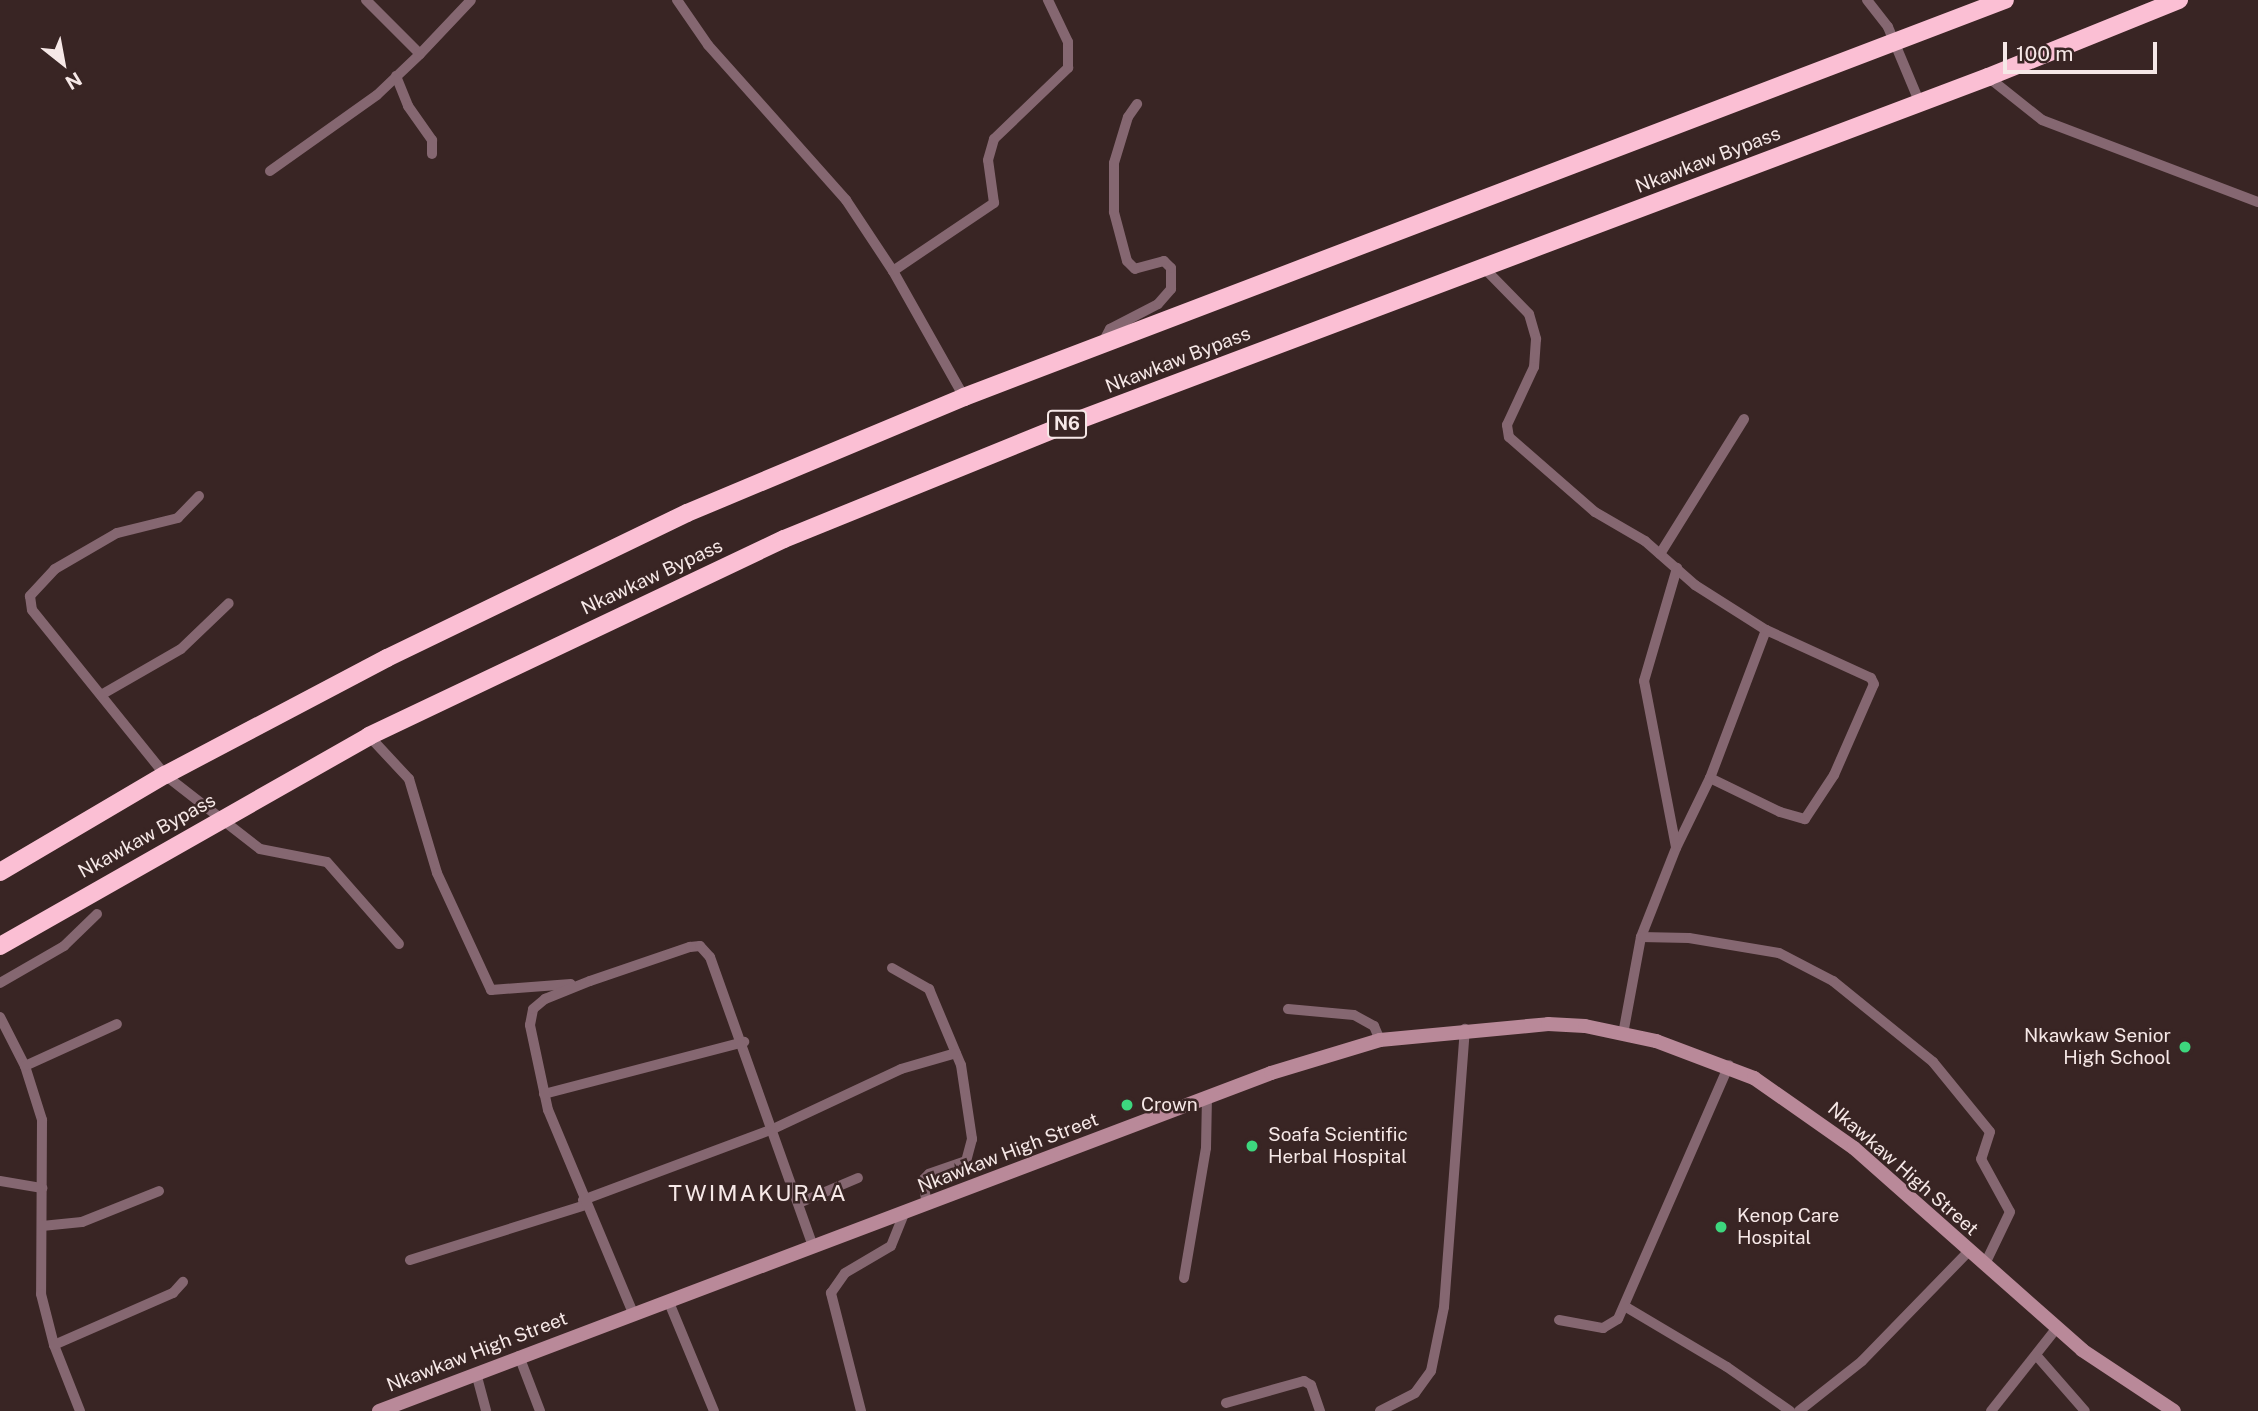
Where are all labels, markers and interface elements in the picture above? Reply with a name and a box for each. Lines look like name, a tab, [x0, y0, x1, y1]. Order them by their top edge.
north arrow	[28, 28, 98, 98]
scale bar	[2006, 28, 2160, 72]
text: 100 m	[2016, 41, 2073, 66]
text: N	[62, 68, 86, 94]
street label: Nkawkaw Bypass	[1632, 122, 1784, 198]
street label: Nkawkaw Bypass	[1102, 322, 1254, 398]
road number: N6	[1046, 410, 1088, 438]
street label: Nkawkaw Bypass	[578, 534, 726, 620]
street label: Nkawkaw Bypass	[74, 789, 220, 883]
place label: Nkawkaw Senior High School	[2024, 1025, 2171, 1069]
marker: Nkawkaw Senior High School	[2177, 1039, 2193, 1055]
place label: Crown	[1141, 1094, 1198, 1116]
marker: Crown	[1119, 1097, 1135, 1113]
street label: Nkawkaw High Street	[1823, 1097, 1983, 1241]
street label: Nkawkaw High Street	[914, 1108, 1102, 1198]
place label: Soafa Scientific Herbal Hospital	[1268, 1124, 1408, 1168]
marker: Soafa Scientific Herbal Hospital	[1242, 1136, 1262, 1156]
district label: TWIMAKURAA	[670, 1179, 846, 1207]
place label: Kenop Care Hospital	[1737, 1205, 1839, 1249]
marker: Kenop Care Hospital	[1711, 1217, 1731, 1237]
street label: Nkawkaw High Street	[383, 1307, 571, 1397]

